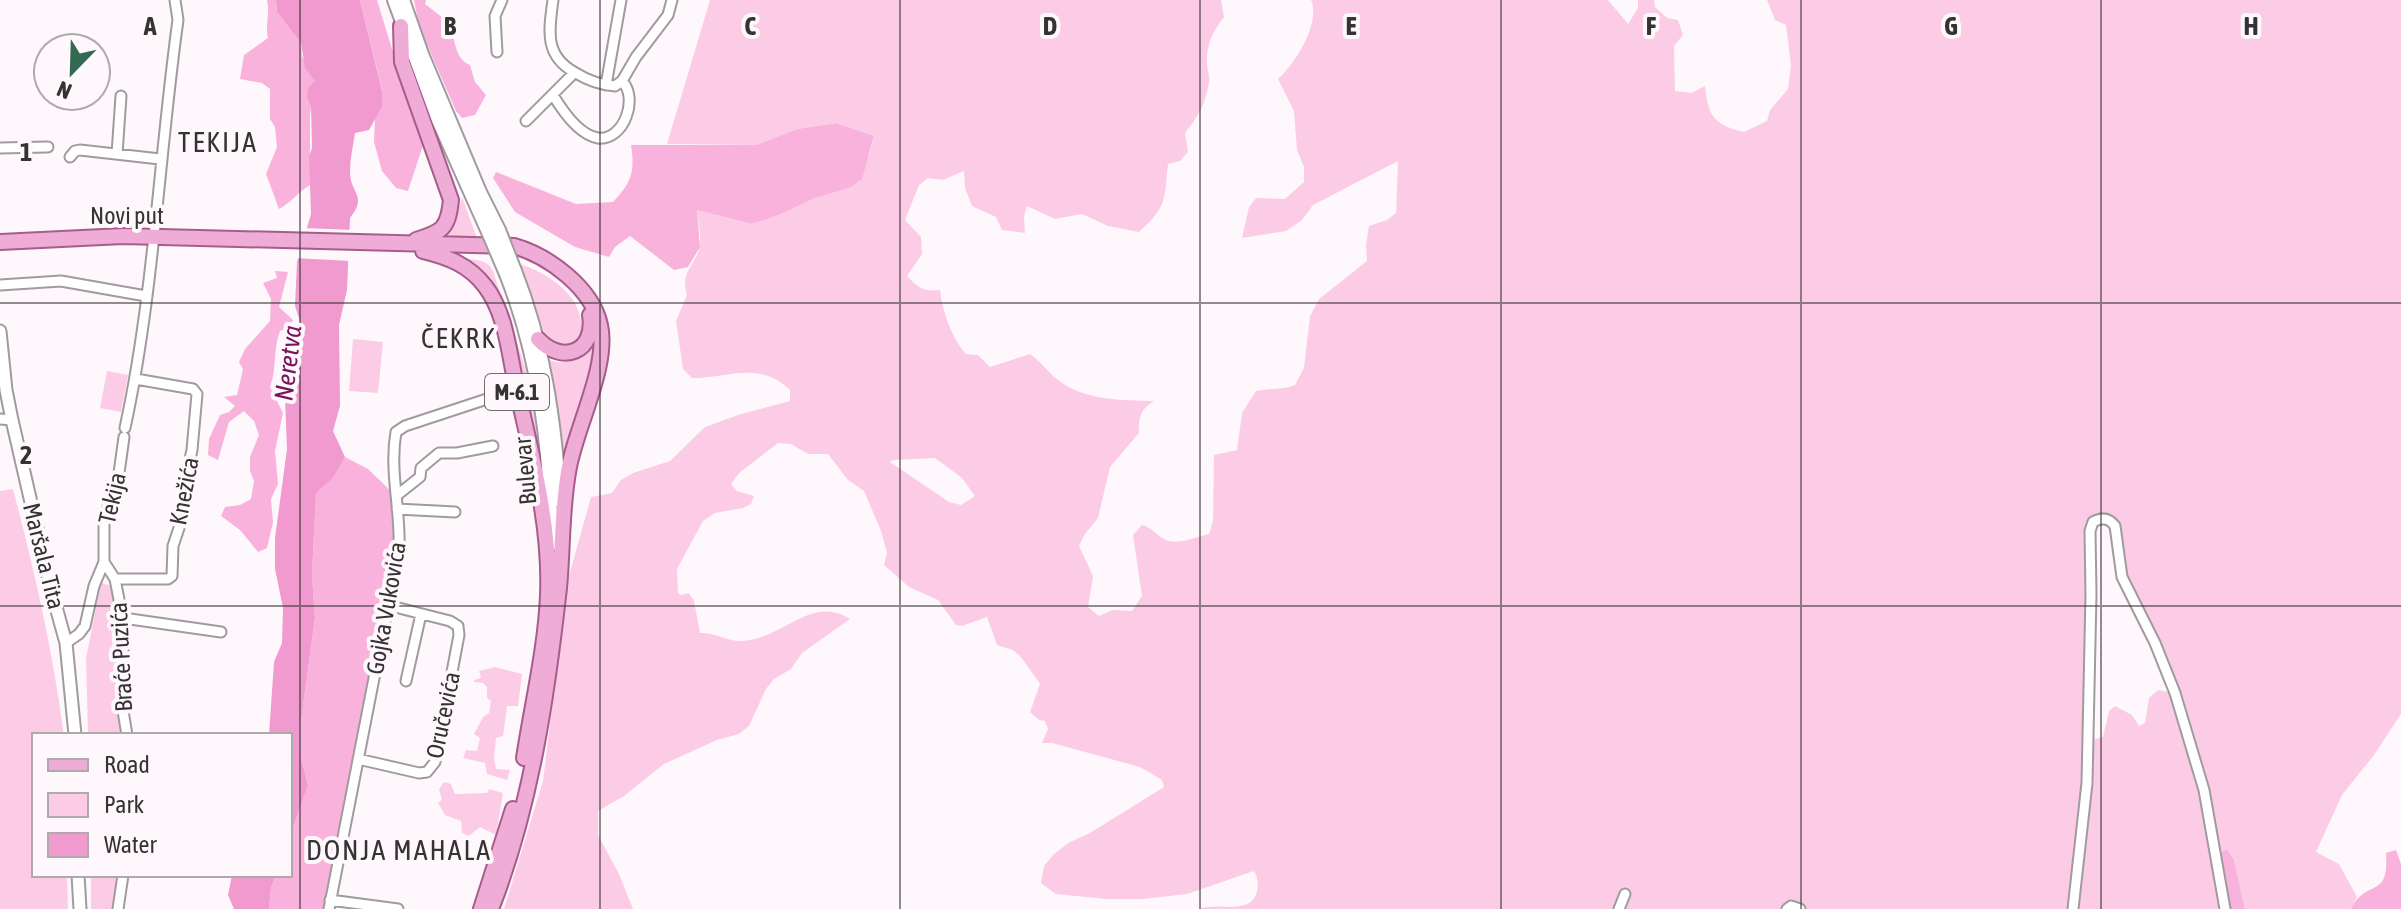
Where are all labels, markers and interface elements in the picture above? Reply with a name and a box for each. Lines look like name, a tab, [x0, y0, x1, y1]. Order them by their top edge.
text: A	[143, 11, 157, 41]
text: B	[444, 11, 457, 41]
text: C	[744, 11, 756, 41]
text: D	[1043, 11, 1057, 41]
text: E	[1345, 11, 1357, 41]
text: F	[1646, 11, 1657, 41]
text: G	[1944, 11, 1958, 41]
text: H	[2243, 11, 2259, 41]
north arrow	[32, 32, 112, 112]
text: N	[53, 76, 75, 105]
district label: TEKIJA	[178, 126, 258, 158]
text: 1	[20, 137, 32, 167]
street label: Novi put	[90, 202, 164, 229]
district label: ČEKRK	[421, 322, 497, 354]
water label: Neretva	[268, 324, 308, 402]
road number: M-6.1	[485, 374, 549, 410]
street label: Bulevar	[509, 435, 541, 506]
text: 2	[20, 440, 32, 470]
street label: Knežića	[164, 455, 204, 527]
street label: Tekija	[93, 470, 131, 526]
street label: Maršala Tita	[18, 500, 70, 612]
street label: Gojka Vukovića	[361, 540, 411, 676]
street label: Braće Puzića	[105, 601, 137, 713]
street label: Oručevića	[421, 669, 465, 761]
legend	[32, 733, 292, 877]
text: Road	[104, 751, 150, 778]
text: Park	[104, 791, 145, 818]
text: Water	[104, 831, 157, 858]
district label: DONJA MAHALA	[306, 834, 492, 866]

